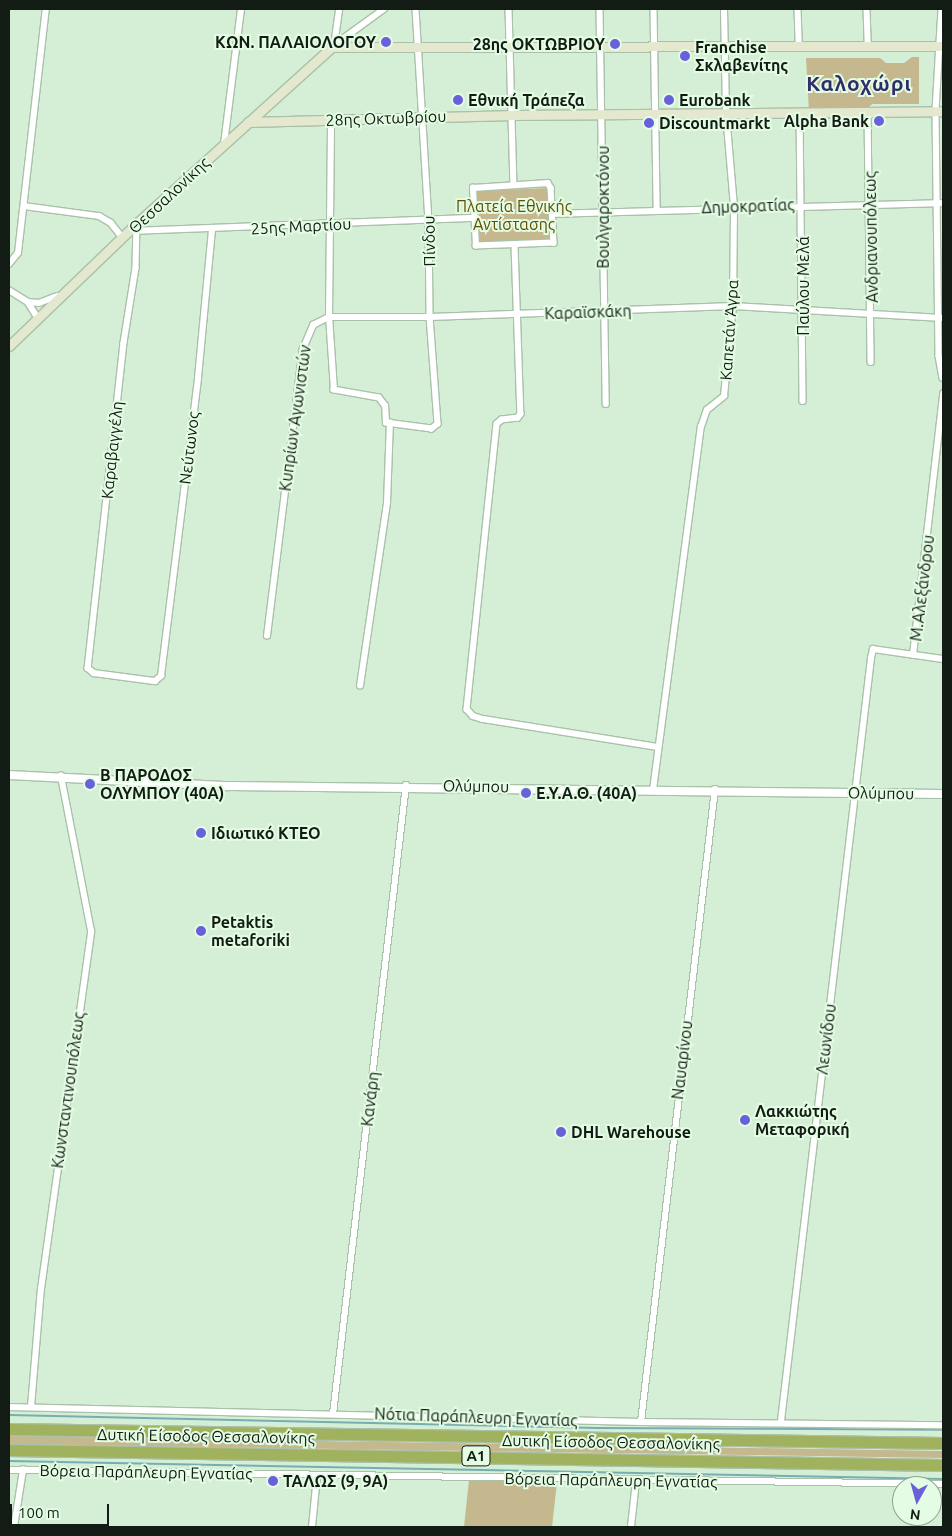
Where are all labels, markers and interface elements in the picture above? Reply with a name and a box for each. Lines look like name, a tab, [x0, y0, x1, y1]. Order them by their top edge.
place label: ΚΩΝ. ΠΑΛΑΙΟΛΟΓΟΥ	[215, 32, 376, 52]
place label: 28ης ΟΚΤΩΒΡΙΟΥ	[473, 34, 605, 54]
marker: ΚΩΝ. ΠΑΛΑΙΟΛΟΓΟΥ	[380, 36, 392, 48]
place label: Franchise Σκλαβενίτης	[695, 37, 788, 75]
marker: 28ης ΟΚΤΩΒΡΙΟΥ	[609, 38, 621, 50]
marker: Franchise Σκλαβενίτης	[679, 50, 691, 62]
district label: Καλοχώρι	[805, 70, 913, 96]
place label: Εθνική Τράπεζα	[468, 90, 585, 110]
place label: Eurobank	[679, 90, 751, 110]
marker: Εθνική Τράπεζα	[452, 94, 464, 106]
marker: Eurobank	[663, 94, 675, 106]
street label: 28ης Οκτωβρίου	[325, 106, 447, 130]
place label: Alpha Bank	[784, 111, 869, 131]
place label: Discountmarkt	[659, 113, 770, 133]
marker: Alpha Bank	[873, 115, 885, 127]
marker: Discountmarkt	[643, 117, 655, 129]
street label: Βουλγαροκτόνου	[593, 145, 613, 269]
street label: Θεσσαλονίκης	[125, 153, 213, 237]
street label: Ανδριανουπόλεως	[860, 171, 882, 303]
street label: Δημοκρατίας	[701, 195, 795, 217]
park label: Πλατεία Εθνικής Αντίστασης	[456, 196, 572, 234]
street label: 25ης Μαρτίου	[250, 214, 352, 238]
street label: Πίνδου	[419, 215, 439, 267]
street label: Παύλου Μελά	[793, 236, 813, 336]
street label: Καπετάν Άγρα	[716, 279, 742, 381]
street label: Καραϊσκάκη	[544, 301, 632, 323]
street label: Κυπρίων Αγωνιστών	[275, 344, 315, 492]
street label: Καραβαγγέλη	[97, 400, 127, 500]
street label: Νεύτωνος	[175, 411, 203, 485]
street label: Μ.Αλεξάνδρου	[906, 534, 938, 642]
place label: Β ΠΑΡΟΔΟΣ ΟΛΥΜΠΟΥ (40Α)	[100, 765, 224, 803]
street label: Ολύμπου	[443, 776, 509, 796]
marker: Β ΠΑΡΟΔΟΣ ΟΛΥΜΠΟΥ (40Α)	[84, 778, 96, 790]
place label: Ε.Υ.Α.Θ. (40Α)	[536, 783, 637, 803]
street label: Ολύμπου	[848, 783, 914, 803]
marker: Ε.Υ.Α.Θ. (40Α)	[520, 787, 532, 799]
place label: Ιδιωτικό ΚΤΕΟ	[211, 823, 320, 843]
marker: Ιδιωτικό ΚΤΕΟ	[195, 827, 207, 839]
place label: Petaktis metaforiki	[211, 912, 290, 950]
marker: Petaktis metaforiki	[195, 925, 207, 937]
street label: Λεωνίδου	[812, 1002, 840, 1076]
street label: Κωνσταντινουπόλεως	[48, 1011, 88, 1169]
street label: Ναυαρίνου	[668, 1019, 696, 1101]
street label: Κανάρη	[357, 1071, 383, 1127]
place label: Λακκιώτης Μεταφορική	[755, 1101, 850, 1139]
marker: Λακκιώτης Μεταφορική	[739, 1114, 751, 1126]
place label: DHL Warehouse	[571, 1122, 691, 1142]
marker: DHL Warehouse	[555, 1126, 567, 1138]
street label: Νότια Παράπλευρη Εγνατίας	[374, 1404, 578, 1430]
street label: Δυτική Είσοδος Θεσσαλονίκης	[97, 1425, 315, 1447]
street label: Δυτική Είσοδος Θεσσαλονίκης	[502, 1431, 720, 1453]
road number: Α1	[461, 1444, 491, 1468]
street label: Βόρεια Παράπλευρη Εγνατίας	[40, 1461, 252, 1483]
street label: Βόρεια Παράπλευρη Εγνατίας	[505, 1469, 717, 1491]
place label: ΤΑΛΩΣ (9, 9Α)	[283, 1471, 388, 1491]
marker: ΤΑΛΩΣ (9, 9Α)	[267, 1475, 279, 1487]
north arrow	[892, 1476, 942, 1526]
scale bar	[12, 1494, 111, 1526]
text: 100 m	[18, 1504, 60, 1521]
text: N	[909, 1506, 921, 1523]

